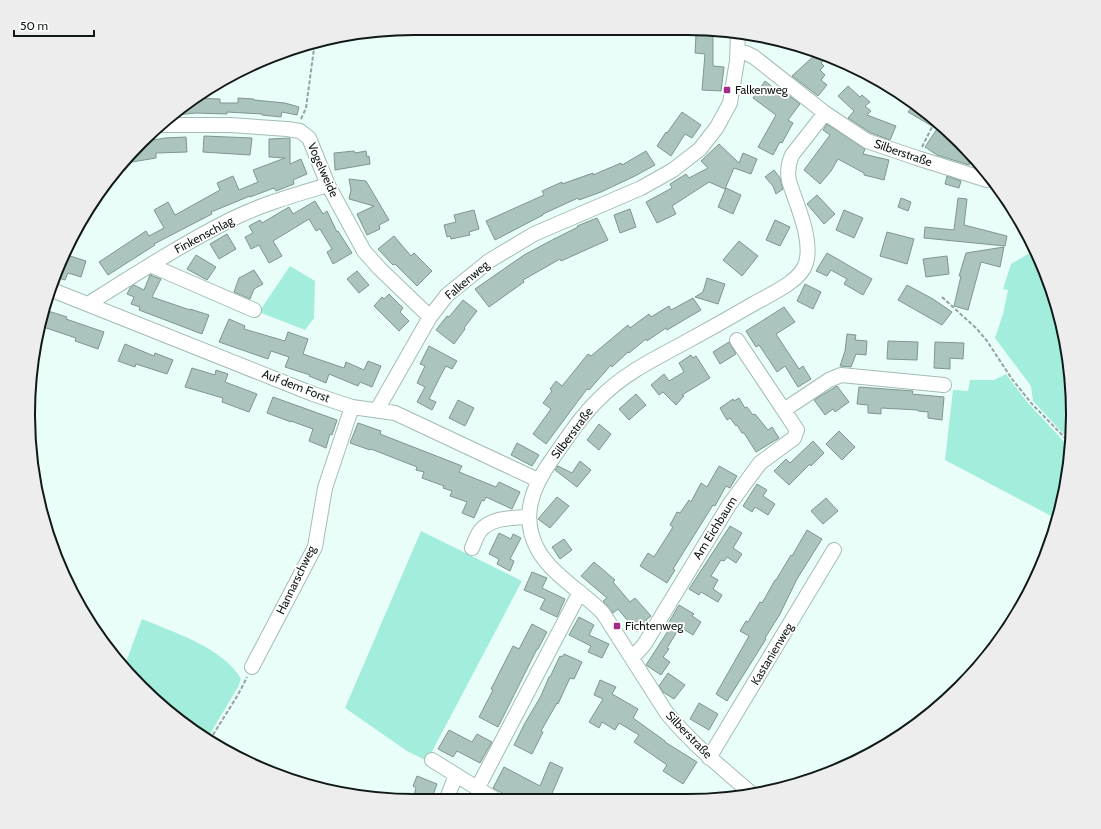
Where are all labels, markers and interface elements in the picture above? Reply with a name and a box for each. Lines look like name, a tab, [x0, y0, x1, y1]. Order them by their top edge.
scale bar	[14, 12, 94, 38]
text: 50 m	[20, 18, 48, 33]
place label: Falkenweg	[735, 82, 789, 97]
marker: Falkenweg	[722, 85, 732, 95]
street label: Silberstraße	[872, 136, 934, 169]
street label: Vogelweide	[305, 140, 342, 199]
street label: Finkenschlag	[172, 212, 237, 256]
street label: Falkenweg	[442, 256, 493, 302]
street label: Auf dem Forst	[260, 366, 332, 405]
street label: Silberstraße	[547, 404, 596, 461]
street label: Am Eichbaum	[689, 494, 740, 562]
street label: Hannarschweg	[272, 542, 319, 617]
place label: Fichtenweg	[625, 618, 684, 633]
street label: Kastanienweg	[747, 619, 797, 688]
marker: Fichtenweg	[612, 621, 622, 631]
street label: Silberstraße	[663, 708, 716, 762]

